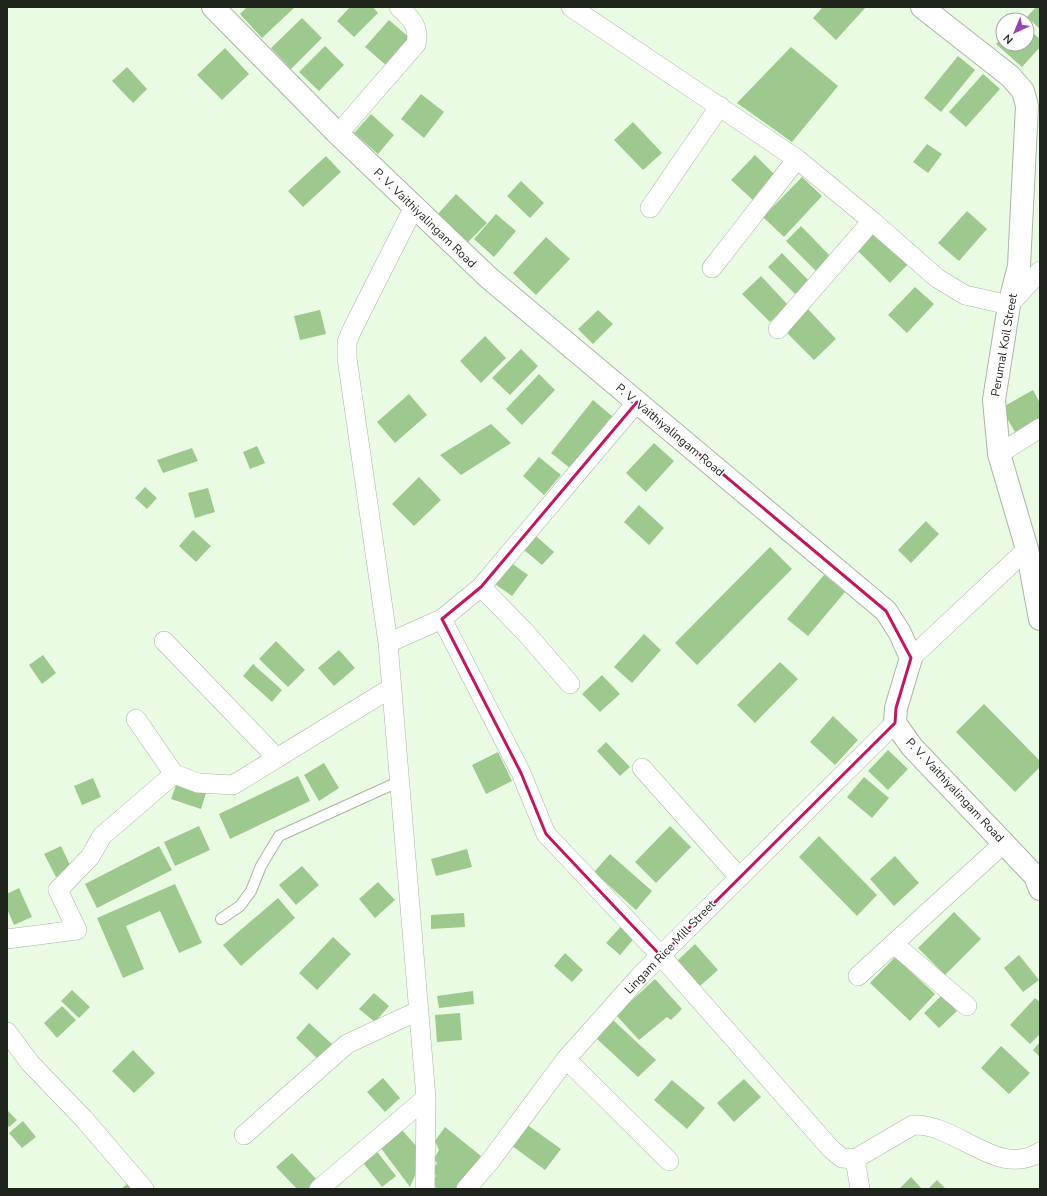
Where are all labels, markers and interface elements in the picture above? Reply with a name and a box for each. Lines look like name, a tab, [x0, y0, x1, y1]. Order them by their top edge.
north arrow	[995, 12, 1035, 52]
text: N	[1000, 31, 1017, 47]
street label: P. V. Vaithiyalingam Road	[370, 165, 480, 271]
street label: Perumal Koil Street	[987, 292, 1021, 398]
street label: P. V. Vaithiyalingam Road	[612, 380, 728, 480]
street label: P. V. Vaithiyalingam Road	[902, 734, 1008, 846]
street label: Lingam Rice Mill Street	[621, 896, 720, 997]

